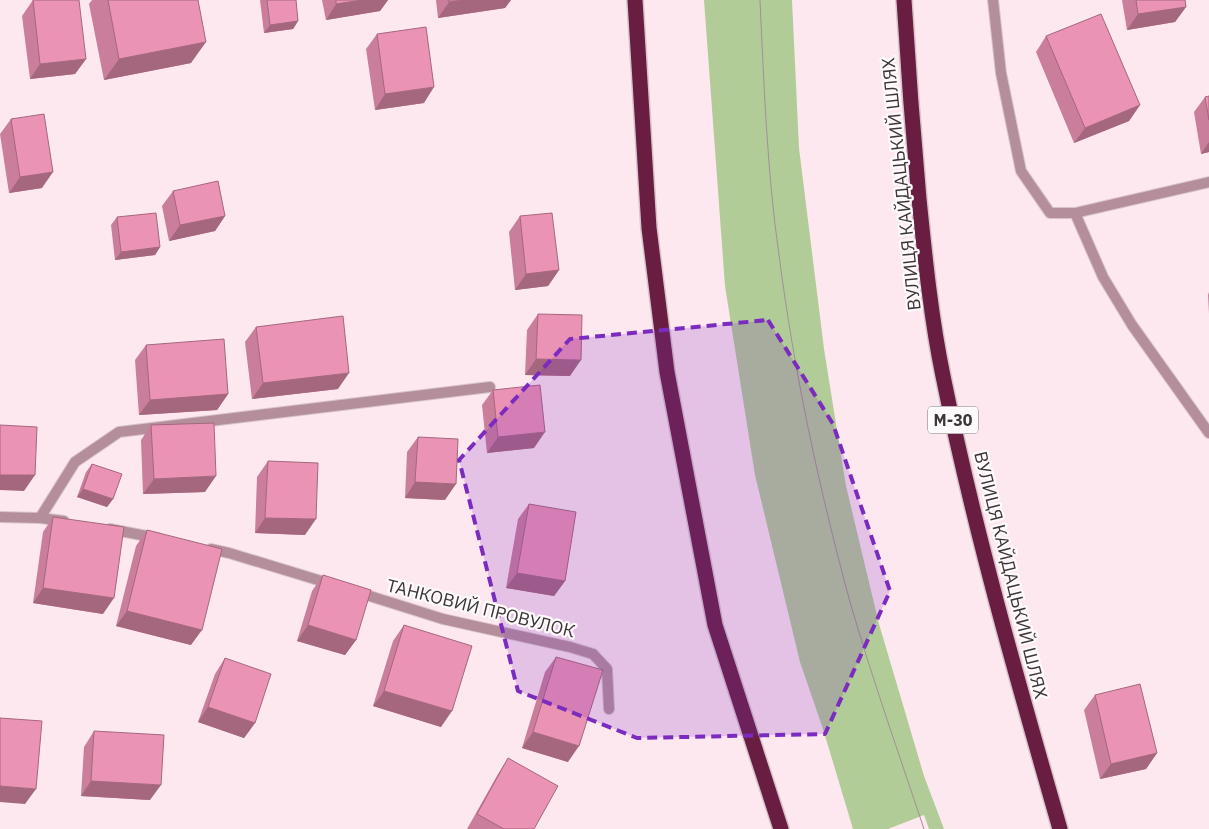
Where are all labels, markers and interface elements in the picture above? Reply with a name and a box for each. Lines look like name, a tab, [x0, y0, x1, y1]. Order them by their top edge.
street label: ВУЛИЦЯ КАЙДАЦЬКИЙ ШЛЯХ	[876, 56, 926, 312]
road number: М-30	[928, 406, 978, 434]
street label: ВУЛИЦЯ КАЙДАЦЬКИЙ ШЛЯХ	[969, 449, 1053, 701]
street label: ТАНКОВИЙ ПРОВУЛОК	[384, 573, 578, 643]

